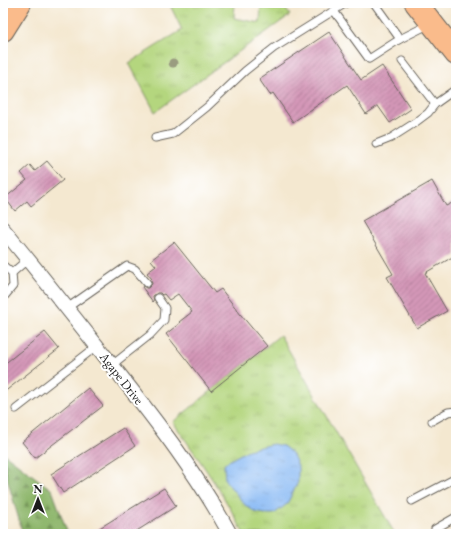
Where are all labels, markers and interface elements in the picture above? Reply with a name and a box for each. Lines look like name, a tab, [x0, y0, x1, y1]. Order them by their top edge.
street label: Agape Drive	[95, 348, 147, 408]
north arrow	[18, 479, 58, 519]
text: N	[34, 482, 43, 496]

